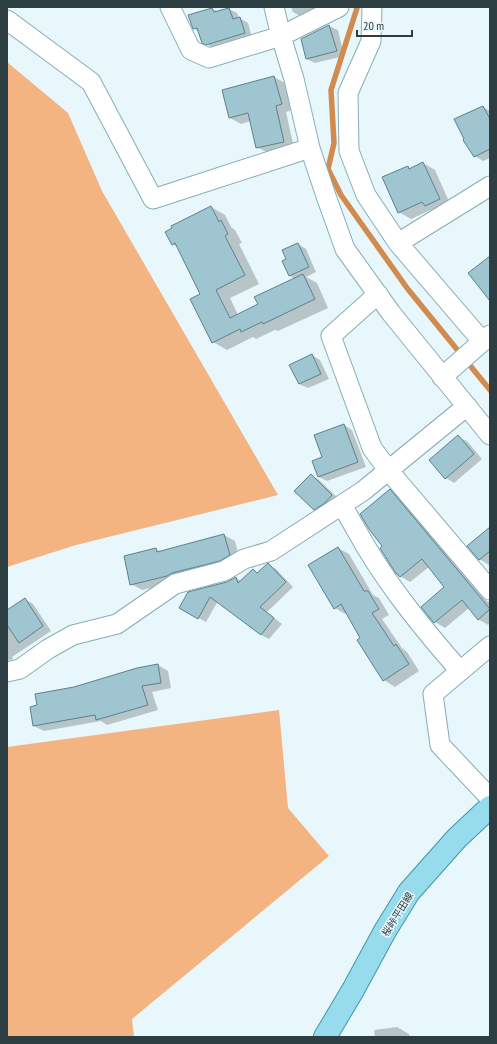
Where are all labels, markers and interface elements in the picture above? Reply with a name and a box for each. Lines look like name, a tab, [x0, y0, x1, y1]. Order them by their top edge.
scale bar	[357, 12, 412, 38]
text: 20 m	[363, 18, 384, 33]
street label: 桜峠平田線	[379, 890, 416, 939]

